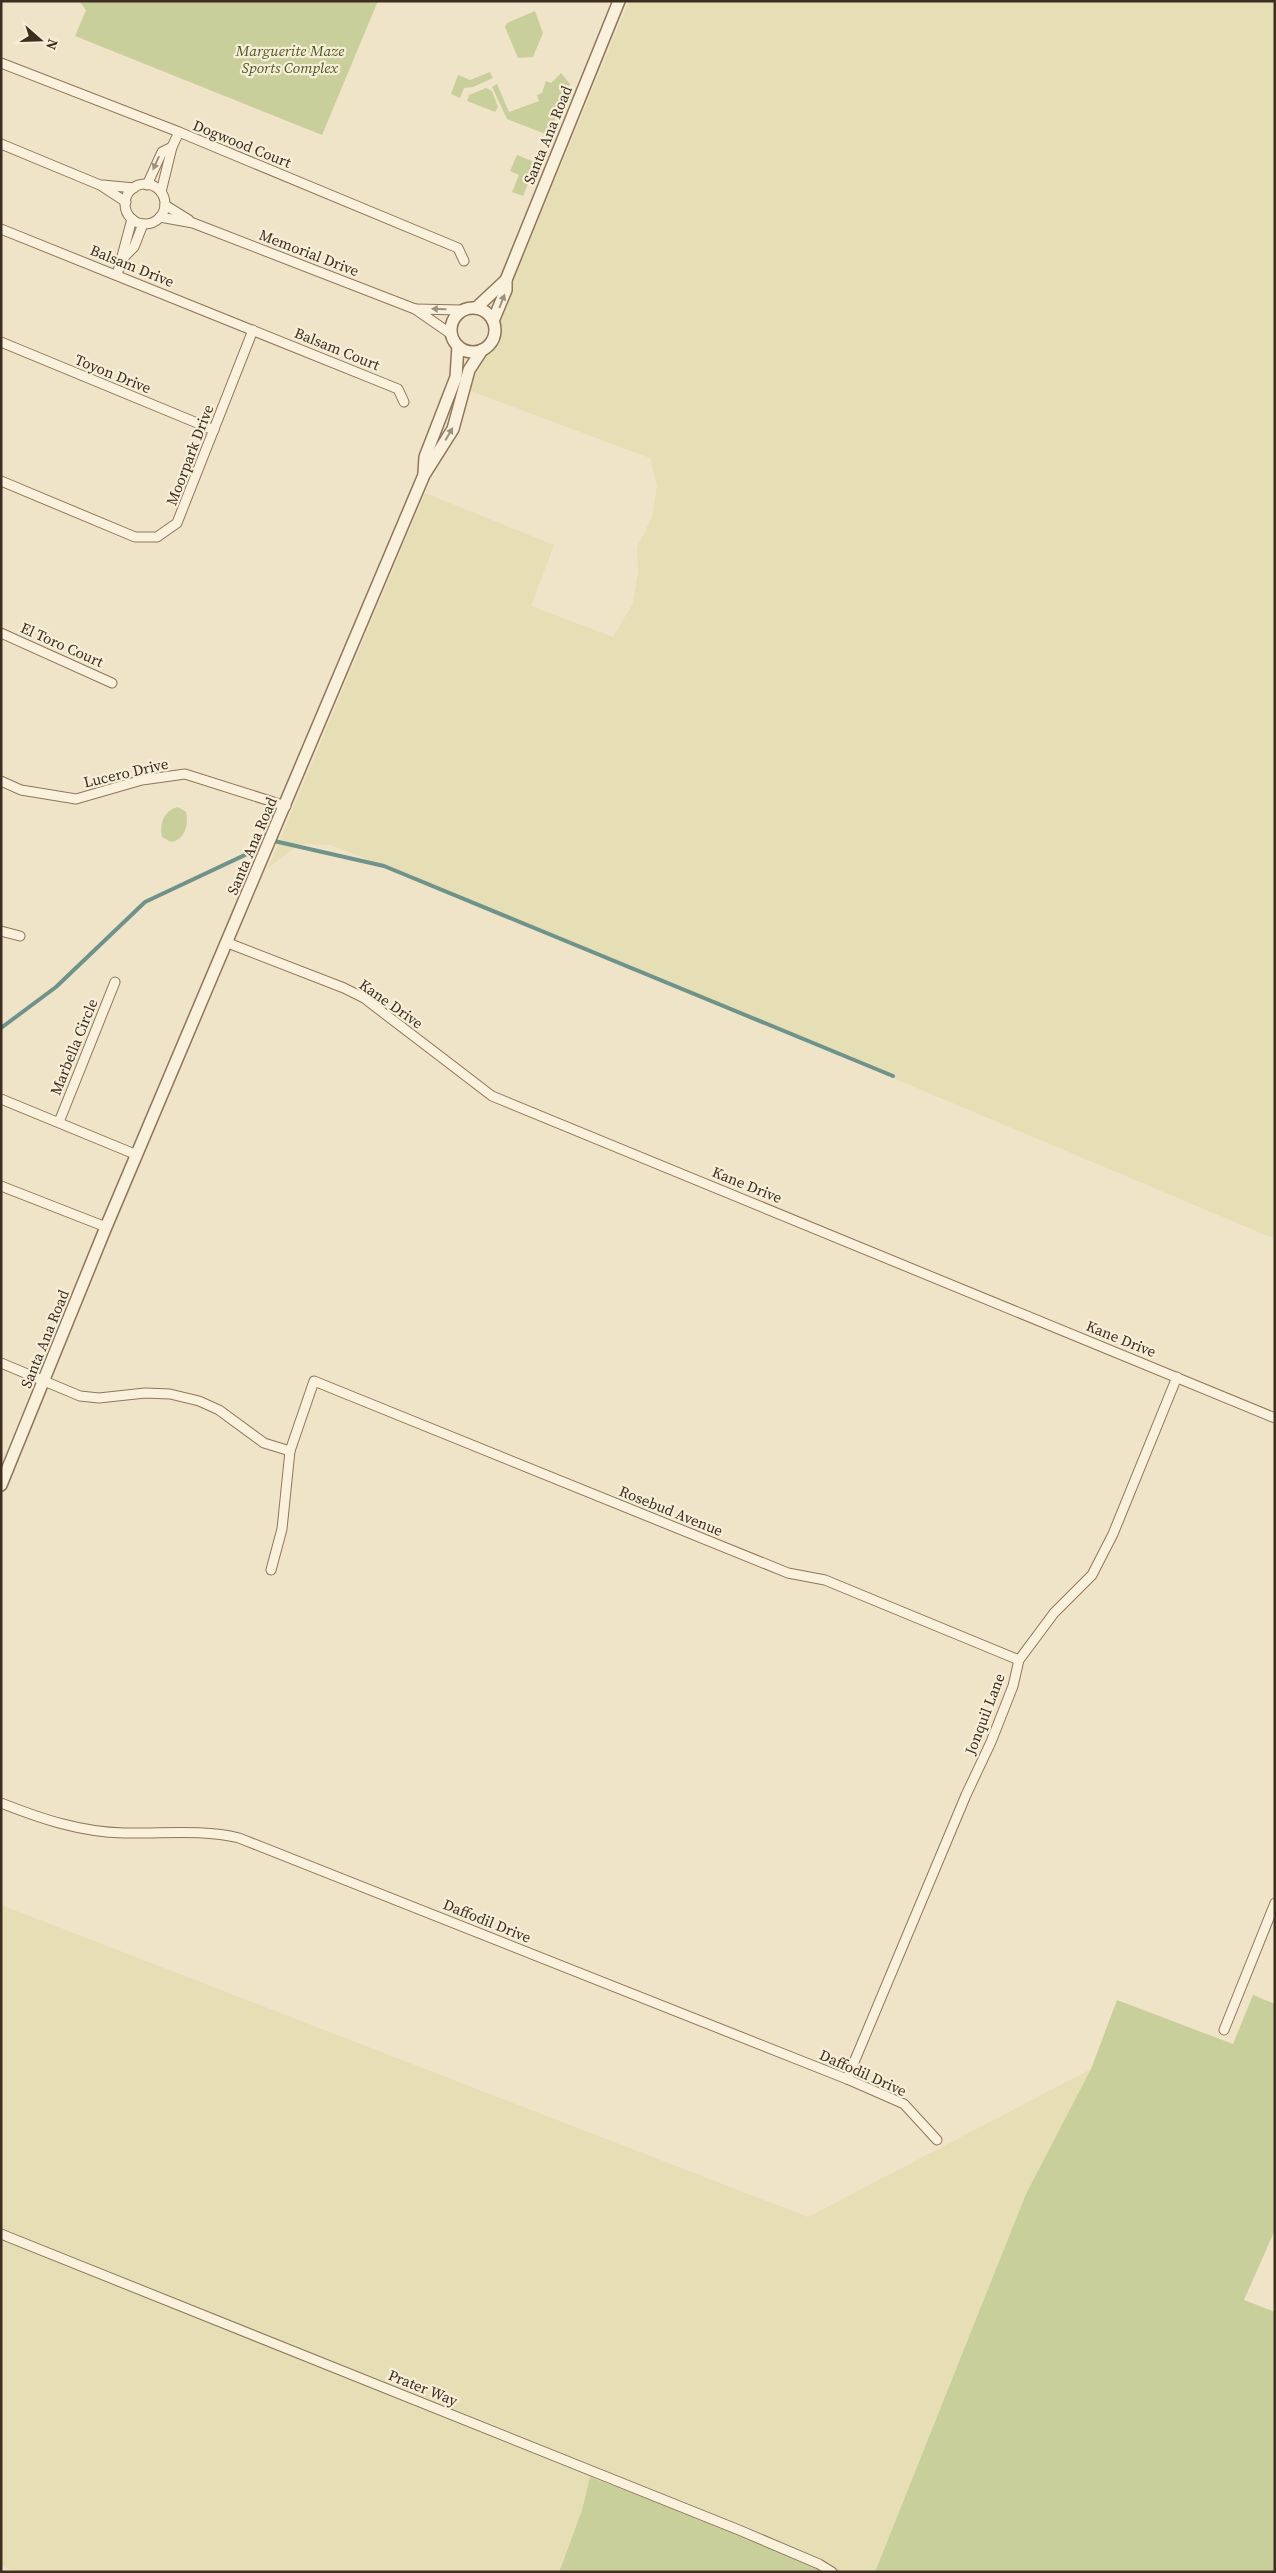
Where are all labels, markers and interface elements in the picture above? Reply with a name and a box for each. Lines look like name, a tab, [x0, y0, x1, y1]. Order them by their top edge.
north arrow	[15, 15, 65, 65]
text: N	[41, 36, 63, 53]
park label: Marguerite Maze Sports Complex	[235, 40, 344, 78]
street label: Santa Ana Road	[518, 82, 577, 187]
street label: Dogwood Court	[190, 114, 295, 173]
one-way arrow	[152, 156, 160, 170]
street label: Memorial Drive	[256, 224, 362, 281]
street label: Balsam Drive	[87, 239, 178, 292]
one-way arrow	[498, 294, 506, 308]
one-way arrow	[430, 305, 446, 313]
street label: Balsam Court	[291, 322, 383, 375]
street label: Toyon Drive	[72, 349, 155, 398]
street label: Moorpark Drive	[161, 401, 219, 508]
one-way arrow	[445, 427, 454, 440]
street label: El Toro Court	[17, 617, 107, 672]
street label: Lucero Drive	[82, 753, 171, 792]
street label: Santa Ana Road	[221, 793, 282, 898]
street label: Kane Drive	[355, 974, 428, 1034]
street label: Marbella Circle	[45, 995, 103, 1098]
street label: Kane Drive	[709, 1161, 786, 1208]
street label: Santa Ana Road	[15, 1286, 74, 1391]
street label: Kane Drive	[1083, 1315, 1160, 1362]
street label: Rosebud Avenue	[616, 1480, 727, 1541]
street label: Jonquil Lane	[959, 1670, 1010, 1758]
street label: Daffodil Drive	[440, 1893, 535, 1948]
street label: Daffodil Drive	[816, 2044, 910, 2101]
street label: Prater Way	[385, 2364, 461, 2411]

